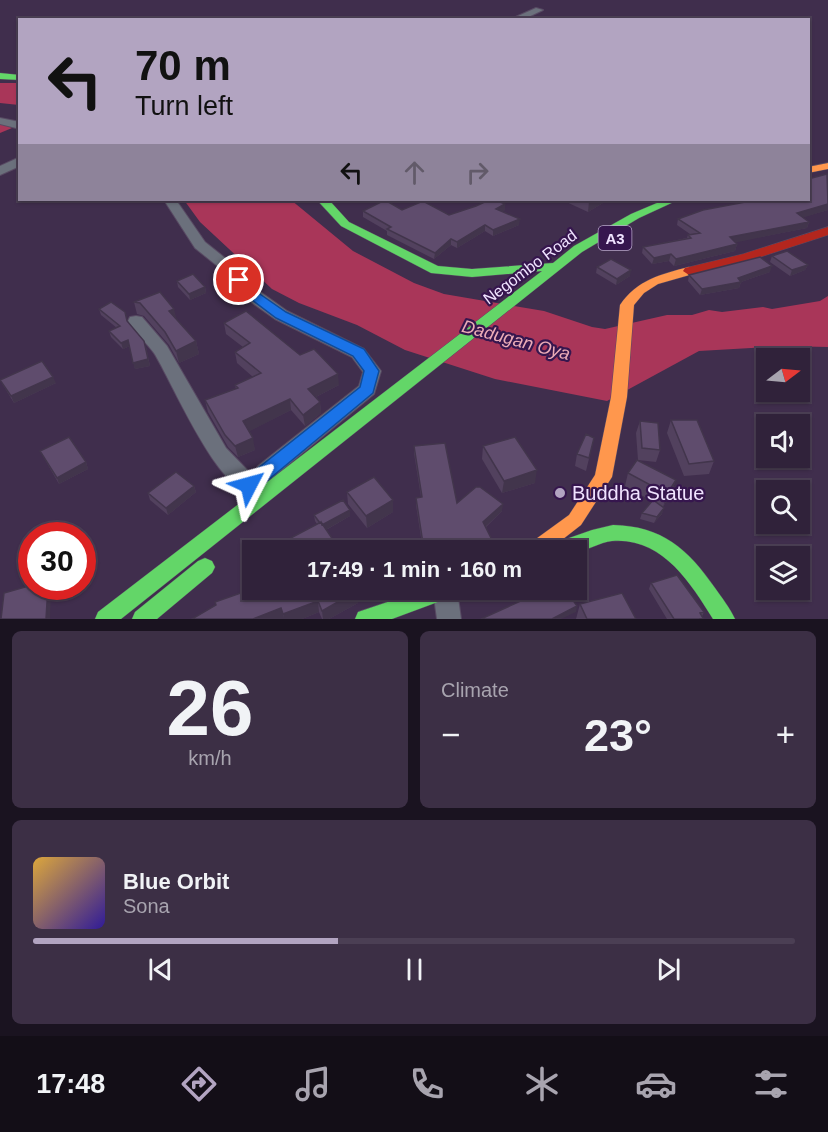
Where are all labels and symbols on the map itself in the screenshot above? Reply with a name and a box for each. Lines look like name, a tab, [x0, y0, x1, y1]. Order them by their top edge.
street label: Negombo Road	[480, 226, 580, 308]
road number: A3	[598, 226, 632, 250]
pin	[213, 254, 264, 305]
water label: Dadugan Oya	[460, 316, 572, 364]
north arrow	[756, 348, 810, 402]
position arrow	[217, 453, 281, 517]
place label: Buddha Statue	[572, 482, 704, 504]
marker: Buddha Statue	[553, 486, 567, 500]
speed limit sign: 30	[18, 522, 96, 600]

